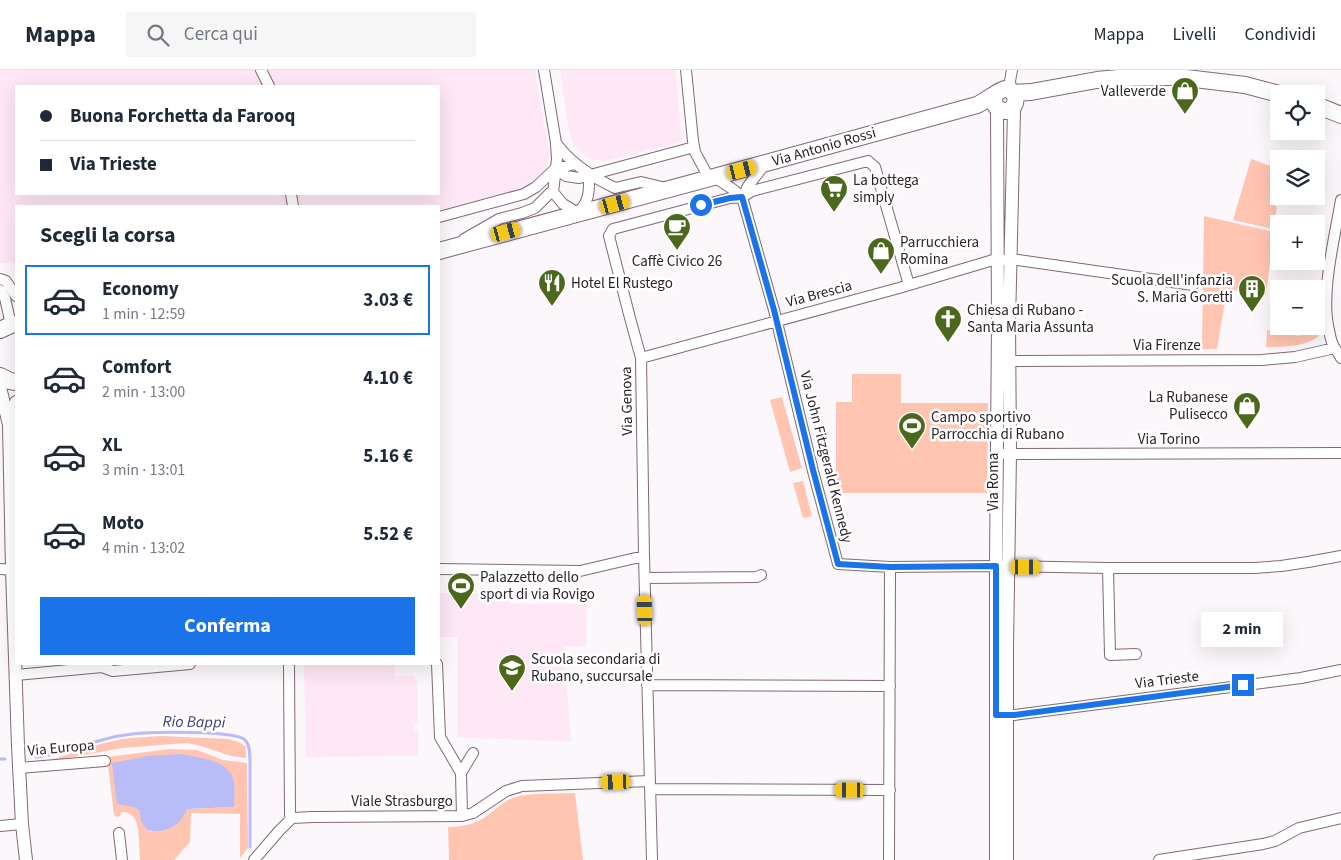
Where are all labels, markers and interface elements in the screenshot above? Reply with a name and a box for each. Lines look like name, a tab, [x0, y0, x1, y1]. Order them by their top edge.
search box	[126, 12, 476, 57]
text: Mappa	[25, 17, 96, 52]
icon: search	[144, 21, 172, 49]
text: Cerca qui	[184, 21, 258, 48]
text: Mappa	[1093, 22, 1144, 47]
text: Livelli	[1172, 22, 1216, 47]
text: Condividi	[1244, 22, 1316, 47]
shop icon: Valleverde	[1170, 76, 1200, 115]
place label: Valleverde	[1101, 81, 1166, 102]
map controls	[1270, 85, 1325, 335]
button: locate	[1270, 85, 1325, 140]
text: Buona Forchetta da Farooq	[70, 103, 295, 130]
street label: Via Antonio Rossi	[770, 122, 878, 172]
button: layers	[1270, 150, 1325, 205]
text: Via Trieste	[70, 151, 157, 178]
car	[725, 159, 758, 181]
place label: La bottega simply	[853, 170, 919, 208]
supermarket icon: La bottega simply	[819, 174, 849, 213]
car	[598, 193, 631, 215]
route start	[690, 194, 712, 216]
cafe icon: Caffè Civico 26	[662, 212, 692, 251]
button: +	[1270, 215, 1325, 270]
text: Scegli la corsa	[40, 219, 176, 251]
car	[489, 221, 522, 243]
place label: Parrucchiera Romina	[900, 232, 979, 270]
shop icon: Parrucchiera Romina	[866, 236, 896, 275]
place label: Caffè Civico 26	[632, 251, 722, 272]
restaurant icon: Hotel El Rustego	[537, 268, 567, 307]
place label: Scuola dell'infanzia S. Maria Goretti	[1111, 270, 1233, 308]
place label: Hotel El Rustego	[571, 273, 673, 294]
building icon: Scuola dell'infanzia S. Maria Goretti	[1237, 274, 1267, 313]
street label: Via Brescia	[784, 275, 854, 313]
text: Economy	[102, 276, 179, 303]
icon: car	[42, 278, 87, 323]
button: −	[1270, 280, 1325, 335]
text: 3.03 €	[363, 287, 413, 314]
place label: Chiesa di Rubano - Santa Maria Assunta	[967, 300, 1094, 338]
text: 1 min · 12:59	[102, 303, 185, 325]
church icon: Chiesa di Rubano - Santa Maria Assunta	[933, 304, 963, 343]
street label: Via Firenze	[1133, 335, 1201, 356]
text: Comfort	[102, 354, 172, 381]
icon: car	[42, 356, 87, 401]
text: 4.10 €	[363, 365, 413, 392]
street label: Via Genova	[616, 366, 638, 436]
street label: Via John Fitzgerald Kennedy	[794, 369, 858, 545]
text: 2 min · 13:00	[102, 381, 185, 403]
place label: La Rubanese Pulisecco	[1148, 387, 1228, 425]
shop icon: La Rubanese Pulisecco	[1232, 391, 1262, 430]
place label: Campo sportivo Parrocchia di Rubano	[931, 407, 1064, 445]
sports icon: Campo sportivo Parrocchia di Rubano	[897, 411, 927, 450]
street label: Via Torino	[1138, 429, 1200, 450]
text: XL	[102, 432, 123, 459]
icon: car	[42, 434, 87, 479]
text: 5.16 €	[363, 443, 413, 470]
street label: Via Roma	[983, 453, 1004, 511]
text: 3 min · 13:01	[102, 459, 185, 481]
text: Moto	[102, 510, 144, 537]
icon: car	[42, 512, 87, 557]
text: 5.52 €	[363, 521, 413, 548]
text: 4 min · 13:02	[102, 537, 185, 559]
car	[1011, 560, 1041, 575]
place label: Palazzetto dello sport di via Rovigo	[480, 567, 595, 605]
sports icon: Palazzetto dello sport di via Rovigo	[446, 571, 476, 610]
car	[636, 595, 653, 625]
button: Conferma	[40, 597, 415, 655]
callout: 2 min	[1202, 612, 1284, 648]
text: 2 min	[1223, 618, 1261, 640]
place label: Scuola secondaria di Rubano, succursale	[531, 649, 660, 687]
school or university icon: Scuola secondaria di Rubano, succursale	[497, 653, 527, 692]
street label: Via Trieste	[1134, 666, 1200, 694]
route end	[1232, 674, 1254, 696]
water label: Rio Bappi	[162, 710, 226, 734]
street label: Via Europa	[27, 735, 95, 761]
car	[600, 774, 631, 790]
car	[835, 783, 865, 798]
street label: Viale Strasburgo	[351, 791, 453, 812]

